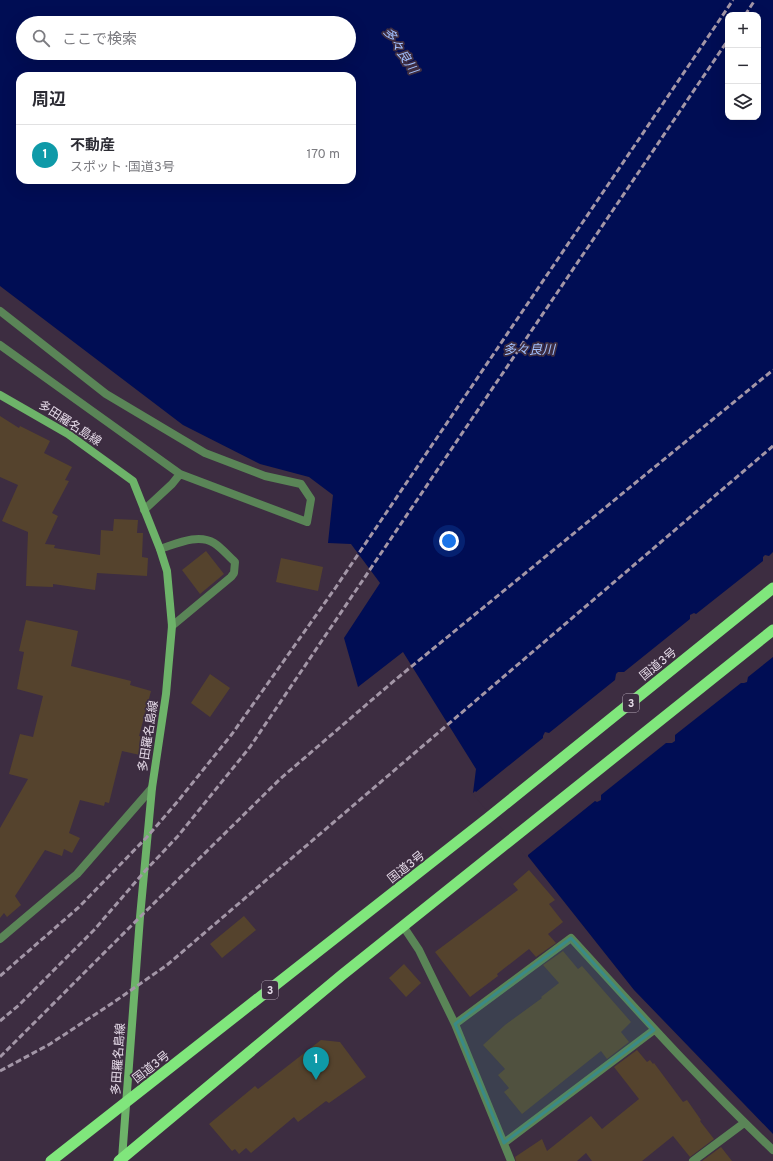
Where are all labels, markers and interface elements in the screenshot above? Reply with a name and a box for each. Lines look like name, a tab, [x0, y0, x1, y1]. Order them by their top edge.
map controls	[725, 12, 761, 120]
button: +	[725, 12, 761, 48]
search box	[16, 16, 356, 60]
water label: 多々良川	[378, 25, 421, 79]
icon: search	[30, 27, 52, 49]
text: ここで検索	[62, 31, 137, 50]
button: −	[725, 48, 761, 84]
button: layers	[725, 84, 761, 120]
text: 周辺	[32, 90, 66, 112]
text: 不動産	[70, 137, 115, 156]
text: 1	[42, 147, 48, 163]
text: 170 m	[306, 147, 340, 163]
text: スポット · 国道3号	[70, 160, 175, 176]
water label: 多々良川	[503, 343, 557, 359]
street label: 多田羅名島線	[35, 398, 104, 450]
your location	[439, 531, 459, 551]
street label: 国道3号	[637, 645, 680, 685]
road number: 3	[623, 694, 639, 712]
street label: 多田羅名島線	[135, 699, 163, 773]
street label: 国道3号	[385, 848, 429, 887]
road number: 3	[262, 981, 278, 999]
street label: 多田羅名島線	[109, 1023, 129, 1096]
pin: 1	[303, 1047, 329, 1080]
street label: 国道3号	[130, 1048, 174, 1087]

